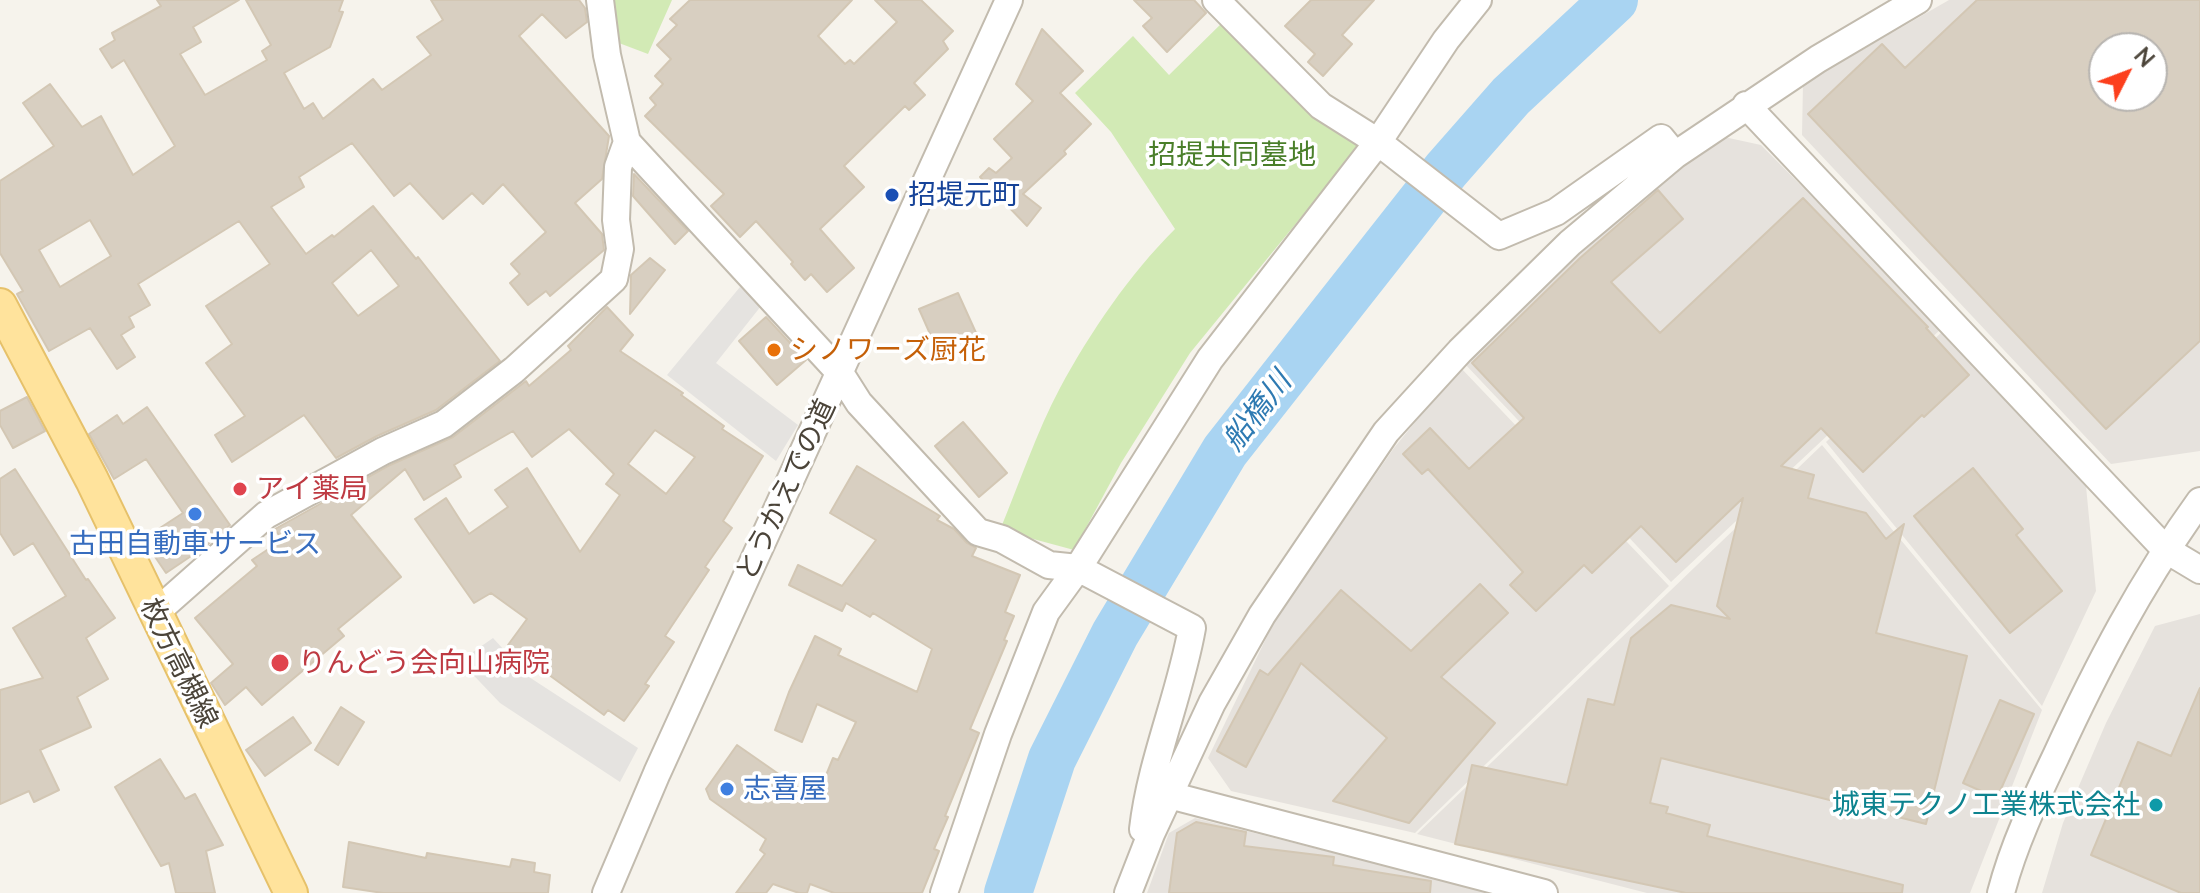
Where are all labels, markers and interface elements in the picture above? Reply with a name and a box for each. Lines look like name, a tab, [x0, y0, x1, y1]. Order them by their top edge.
north arrow	[2088, 32, 2168, 112]
text: N	[2129, 42, 2160, 72]
park label: 招提共同墓地	[1148, 138, 1316, 172]
place label: 招堤元町	[908, 178, 1020, 212]
marker: 招堤元町	[883, 186, 901, 204]
place label: シノワーズ厨花	[790, 333, 986, 367]
marker: シノワーズ厨花	[765, 341, 783, 359]
water label: 船橋川	[1215, 364, 1299, 458]
street label: とうかえでの道	[729, 394, 843, 586]
place label: アイ薬局	[256, 472, 368, 506]
marker: アイ薬局	[231, 480, 249, 498]
marker: 古田自動車サービス	[186, 505, 204, 523]
place label: 古田自動車サービス	[69, 527, 321, 561]
street label: 枚方高槻線	[133, 593, 225, 733]
place label: りんどう会向山病院	[298, 646, 550, 680]
marker: りんどう会向山病院	[269, 652, 291, 674]
place label: 志喜屋	[743, 772, 827, 806]
marker: 志喜屋	[718, 780, 736, 798]
place label: 城東テクノ工業株式会社	[1832, 788, 2140, 822]
marker: 城東テクノ工業株式会社	[2147, 796, 2165, 814]

